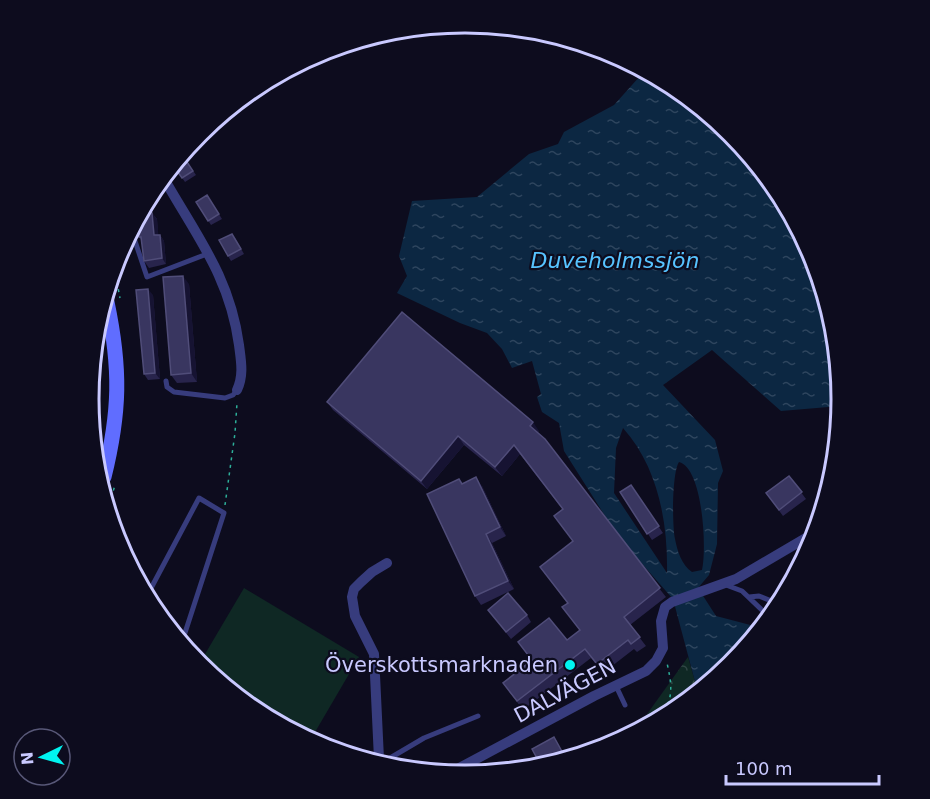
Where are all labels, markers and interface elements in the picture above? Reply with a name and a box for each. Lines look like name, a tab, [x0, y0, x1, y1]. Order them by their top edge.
water label: Duveholmssjön	[531, 248, 699, 273]
place label: Överskottsmarknaden	[325, 652, 558, 677]
street label: DALVÄGEN	[510, 653, 620, 728]
marker: Överskottsmarknaden	[563, 658, 577, 672]
north arrow	[12, 727, 72, 787]
scale bar	[726, 748, 879, 786]
text: N	[18, 751, 38, 766]
text: 100 m	[735, 758, 793, 779]

